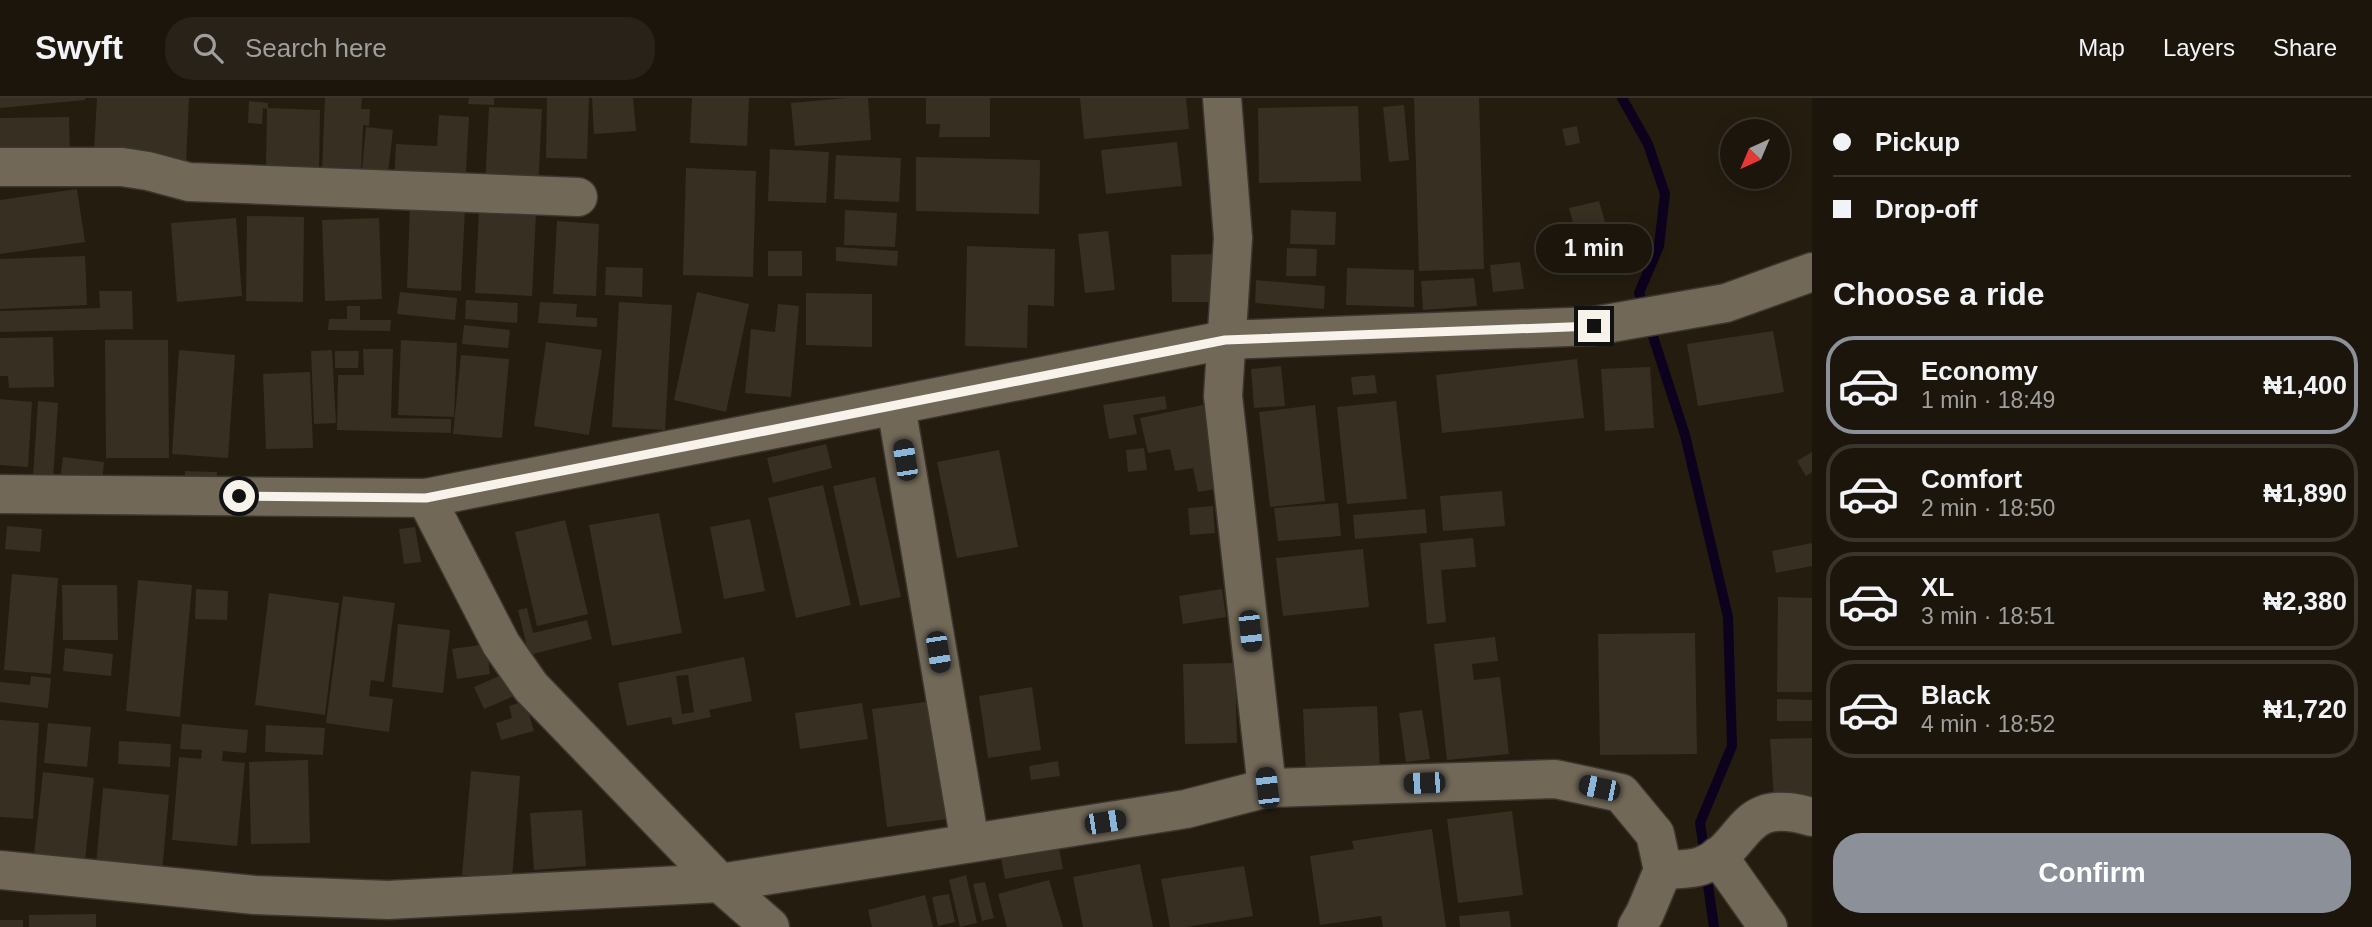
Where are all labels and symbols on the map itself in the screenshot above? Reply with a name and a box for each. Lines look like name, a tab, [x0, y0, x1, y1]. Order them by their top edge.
north arrow	[1720, 119, 1790, 189]
callout: 1 min	[1536, 224, 1652, 274]
route end	[1578, 310, 1610, 342]
car	[892, 438, 919, 482]
route start	[223, 480, 255, 512]
car	[1238, 609, 1263, 653]
car	[925, 630, 952, 674]
car	[1255, 766, 1280, 810]
car	[1403, 772, 1446, 794]
car	[1577, 773, 1622, 803]
car	[1083, 808, 1128, 836]

